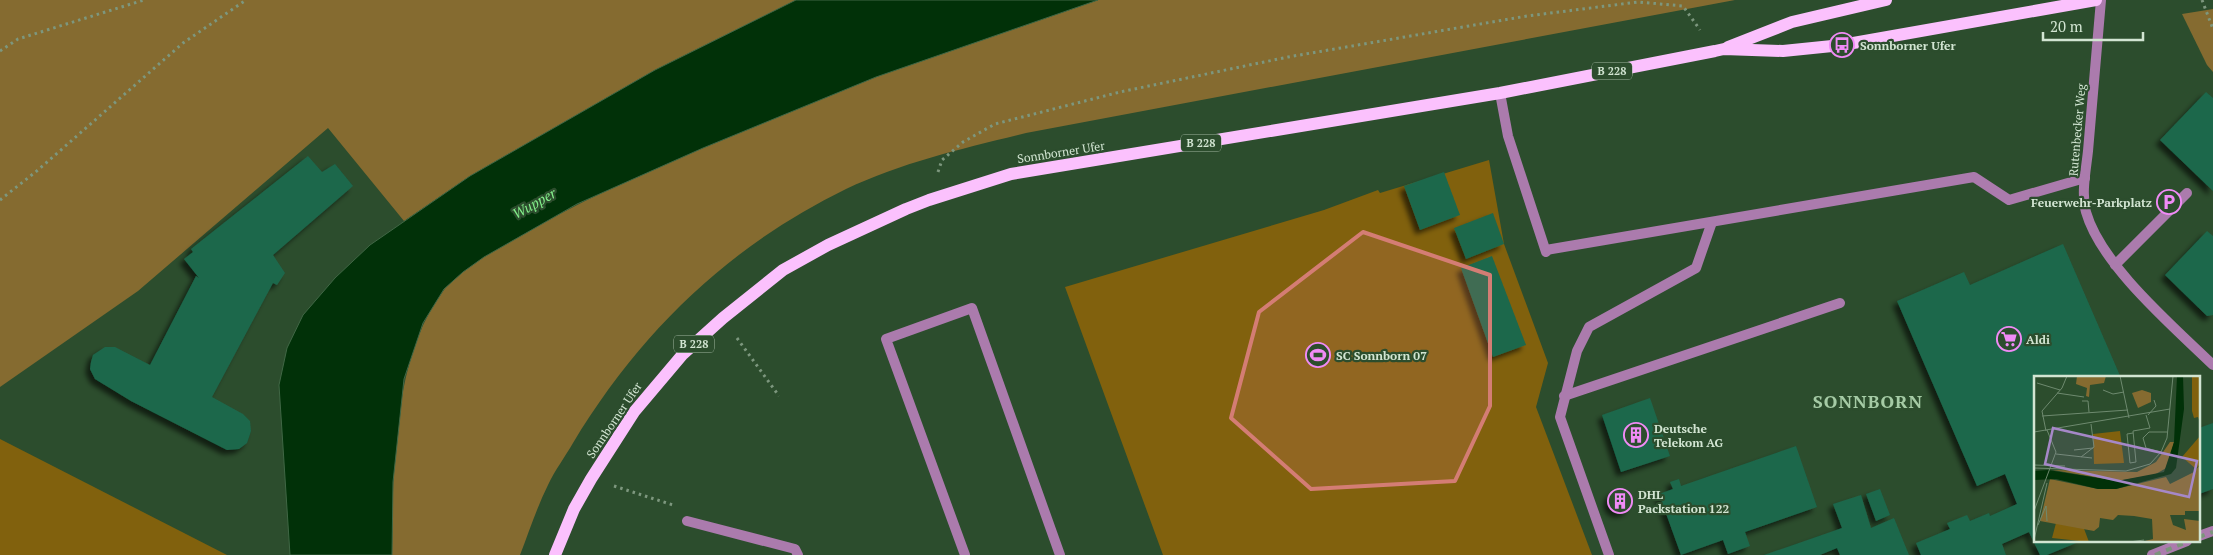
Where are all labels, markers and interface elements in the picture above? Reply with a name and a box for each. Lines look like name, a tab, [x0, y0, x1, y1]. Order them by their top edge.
scale bar	[2043, 10, 2143, 42]
text: 20 m	[2050, 16, 2083, 36]
bus stop icon: Sonnborner Ufer	[1829, 32, 1855, 58]
place label: Sonnborner Ufer	[1860, 38, 1957, 53]
road number: B 228	[1592, 62, 1632, 80]
street label: Rutenbecker Weg	[2065, 82, 2089, 177]
road number: B 228	[1181, 134, 1221, 152]
street label: Sonnborner Ufer	[1016, 138, 1106, 166]
water label: Wupper	[509, 183, 560, 223]
parking icon: Feuerwehr-Parkplatz	[2156, 189, 2182, 215]
place label: Feuerwehr-Parkplatz	[2031, 195, 2152, 210]
supermarket icon: Aldi	[1996, 326, 2022, 352]
place label: Aldi	[2026, 332, 2050, 347]
road number: B 228	[674, 336, 714, 352]
sports icon: SC Sonnborn 07	[1305, 342, 1331, 368]
place label: SC Sonnborn 07	[1336, 348, 1427, 363]
inset map	[2034, 376, 2200, 542]
street label: Sonnborner Ufer	[583, 379, 645, 461]
district label: SONNBORN	[1813, 389, 1923, 413]
place label: Deutsche Telekom AG	[1654, 421, 1724, 450]
building icon: Deutsche Telekom AG	[1623, 422, 1649, 448]
place label: DHL Packstation 122	[1638, 487, 1729, 516]
building icon: DHL Packstation 122	[1607, 488, 1633, 514]

